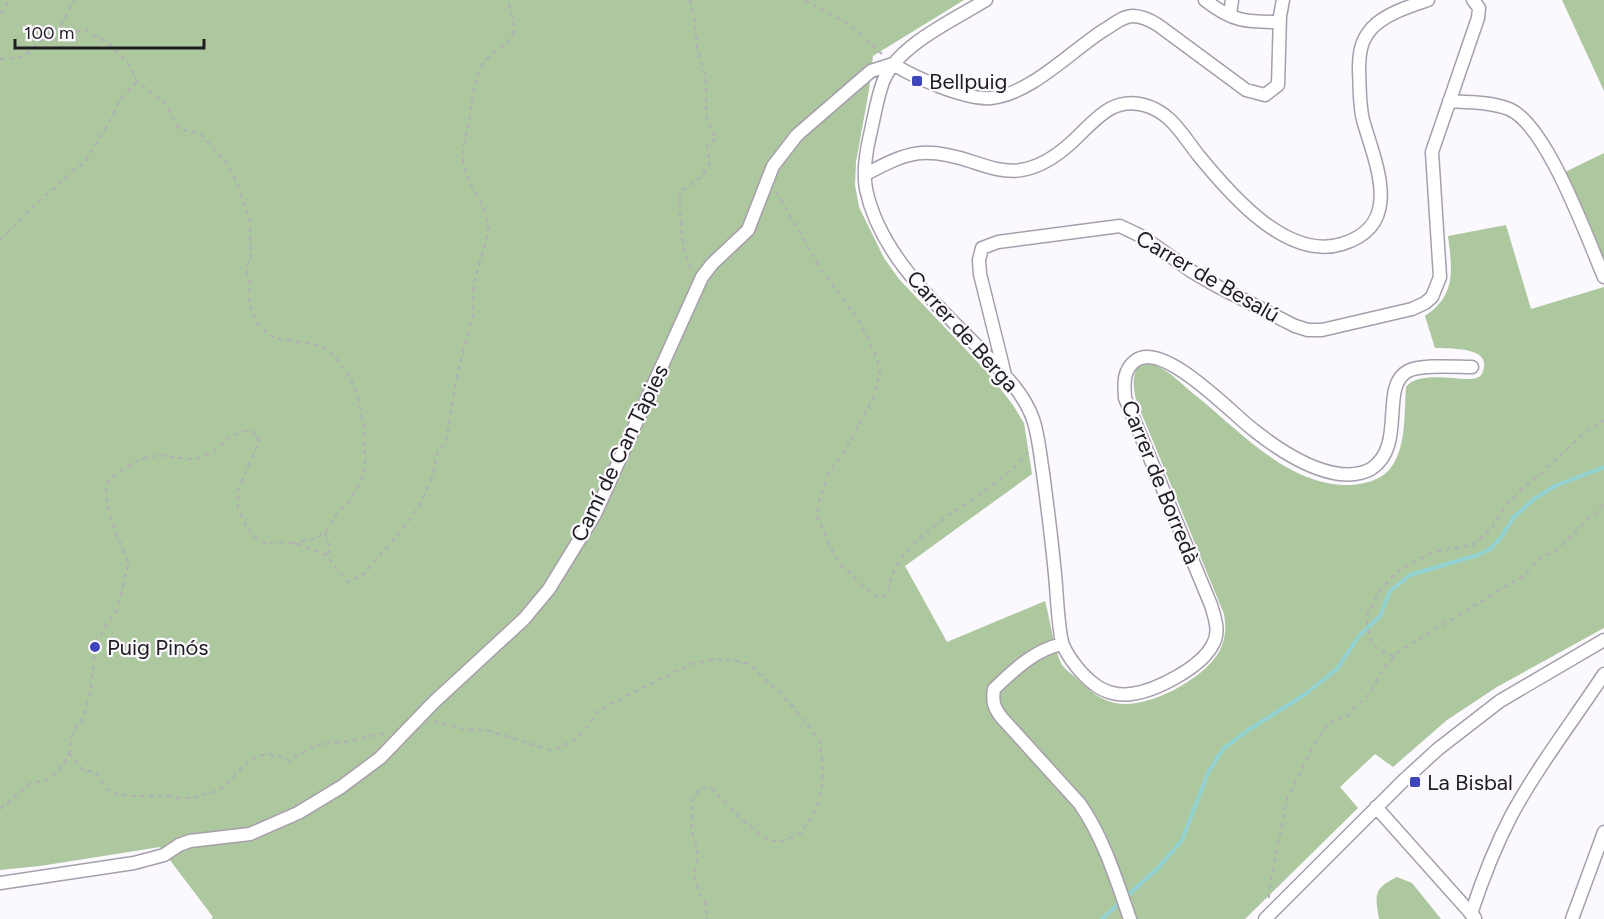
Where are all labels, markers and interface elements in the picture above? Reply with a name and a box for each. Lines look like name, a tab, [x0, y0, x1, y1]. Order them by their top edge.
scale bar	[15, 12, 204, 50]
text: 100 m	[24, 22, 74, 44]
place label: Bellpuig	[929, 68, 1007, 95]
marker: Bellpuig	[910, 74, 924, 88]
street label: Carrer de Besalú	[1131, 224, 1284, 328]
street label: Carrer de Berga	[901, 265, 1024, 398]
street label: Camí de Can Tàpies	[565, 360, 674, 546]
street label: Carrer de Borredà	[1115, 396, 1206, 568]
place label: Puig Pinós	[107, 634, 209, 661]
marker: Puig Pinós	[88, 640, 102, 654]
place label: La Bisbal	[1427, 769, 1513, 796]
marker: La Bisbal	[1408, 775, 1422, 789]

